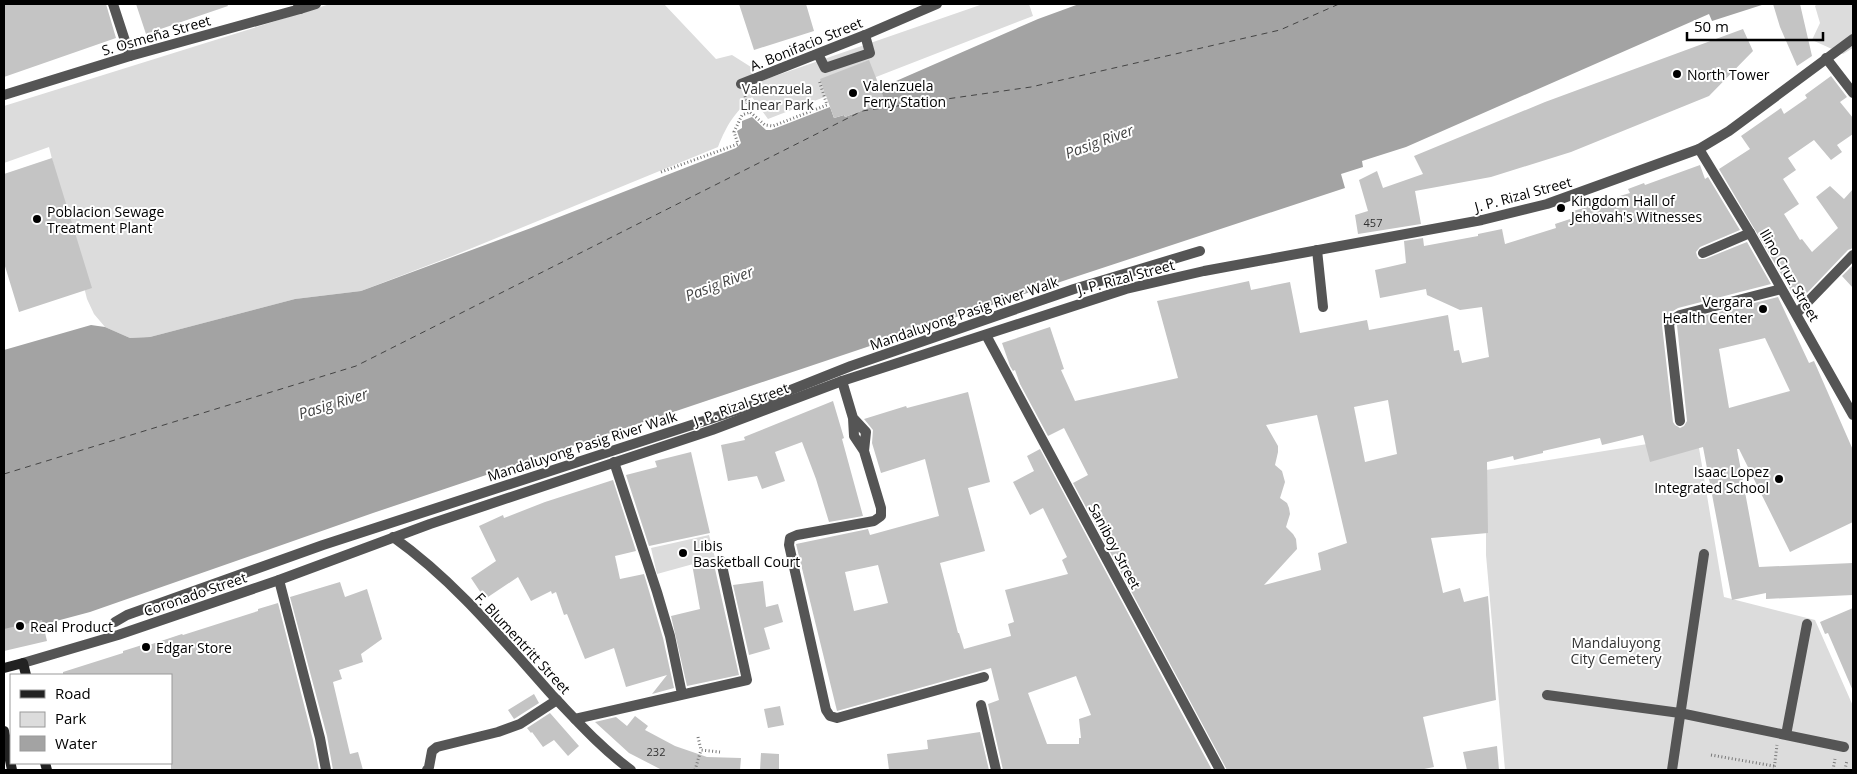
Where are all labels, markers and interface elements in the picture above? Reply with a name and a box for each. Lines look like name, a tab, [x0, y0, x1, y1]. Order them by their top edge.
street label: S. Osmeña Street	[99, 10, 213, 60]
scale bar	[1687, 10, 1823, 42]
street label: A. Bonifacio Street	[747, 13, 865, 75]
text: 50 m	[1694, 16, 1729, 36]
place label: North Tower	[1687, 65, 1770, 84]
marker: North Tower	[1671, 68, 1683, 80]
place label: Valenzuela Ferry Station	[863, 76, 946, 111]
park label: Valenzuela Linear Park	[740, 79, 814, 114]
marker: Valenzuela Ferry Station	[847, 87, 859, 99]
water label: Pasig River	[1062, 119, 1137, 163]
street label: J. P. Rizal Street	[1471, 172, 1574, 217]
place label: Kingdom Hall of Jehovah's Witnesses	[1569, 191, 1702, 226]
place label: Poblacion Sewage Treatment Plant	[47, 202, 164, 237]
marker: Kingdom Hall of Jehovah's Witnesses	[1555, 202, 1567, 214]
marker: Poblacion Sewage Treatment Plant	[31, 213, 43, 225]
house number: 457	[1364, 215, 1382, 230]
street label: Ilino Cruz Street	[1756, 225, 1824, 325]
street label: J. P. Rizal Street	[1074, 255, 1177, 300]
water label: Pasig River	[682, 260, 757, 305]
street label: Mandaluyong Pasig River Walk	[867, 272, 1061, 354]
place label: Vergara Health Center	[1662, 292, 1753, 327]
marker: Vergara Health Center	[1757, 303, 1769, 315]
street label: J. P. Rizal Street	[689, 378, 791, 431]
water label: Pasig River	[296, 383, 371, 423]
street label: Mandaluyong Pasig River Walk	[485, 406, 680, 486]
place label: Isaac Lopez Integrated School	[1654, 462, 1769, 497]
marker: Isaac Lopez Integrated School	[1773, 473, 1785, 485]
street label: Saniboy Street	[1084, 500, 1146, 592]
place label: Libis Basketball Court	[693, 536, 800, 571]
marker: Libis Basketball Court	[677, 547, 689, 559]
street label: Coronado Street	[141, 568, 249, 620]
street label: F. Blumentritt Street	[471, 588, 575, 698]
place label: Real Product	[30, 617, 113, 636]
marker: Real Product	[14, 620, 26, 632]
park label: Mandaluyong City Cemetery	[1570, 633, 1663, 668]
place label: Edgar Store	[156, 638, 232, 657]
marker: Edgar Store	[140, 641, 152, 653]
legend	[10, 674, 172, 764]
text: Road	[55, 683, 91, 703]
text: Park	[55, 708, 86, 728]
text: Water	[55, 733, 97, 753]
house number: 232	[647, 744, 665, 759]

